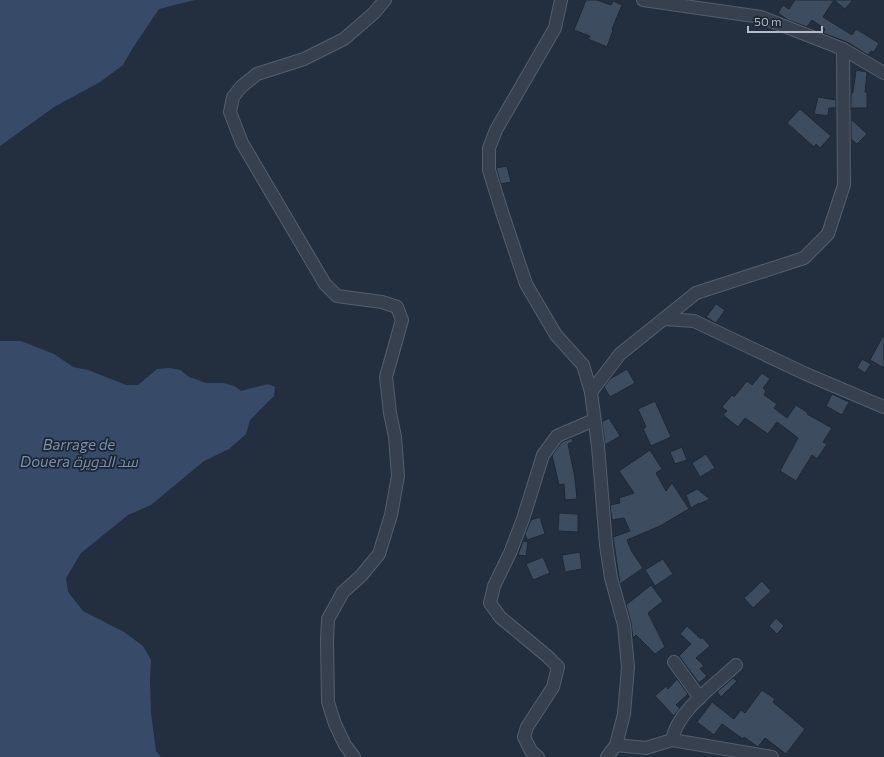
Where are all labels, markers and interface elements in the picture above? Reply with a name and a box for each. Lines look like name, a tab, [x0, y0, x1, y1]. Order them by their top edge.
scale bar	[748, 8, 822, 34]
text: 50 m	[754, 14, 782, 28]
water label: Barrage de Douera سد الدويرة	[20, 435, 138, 471]

